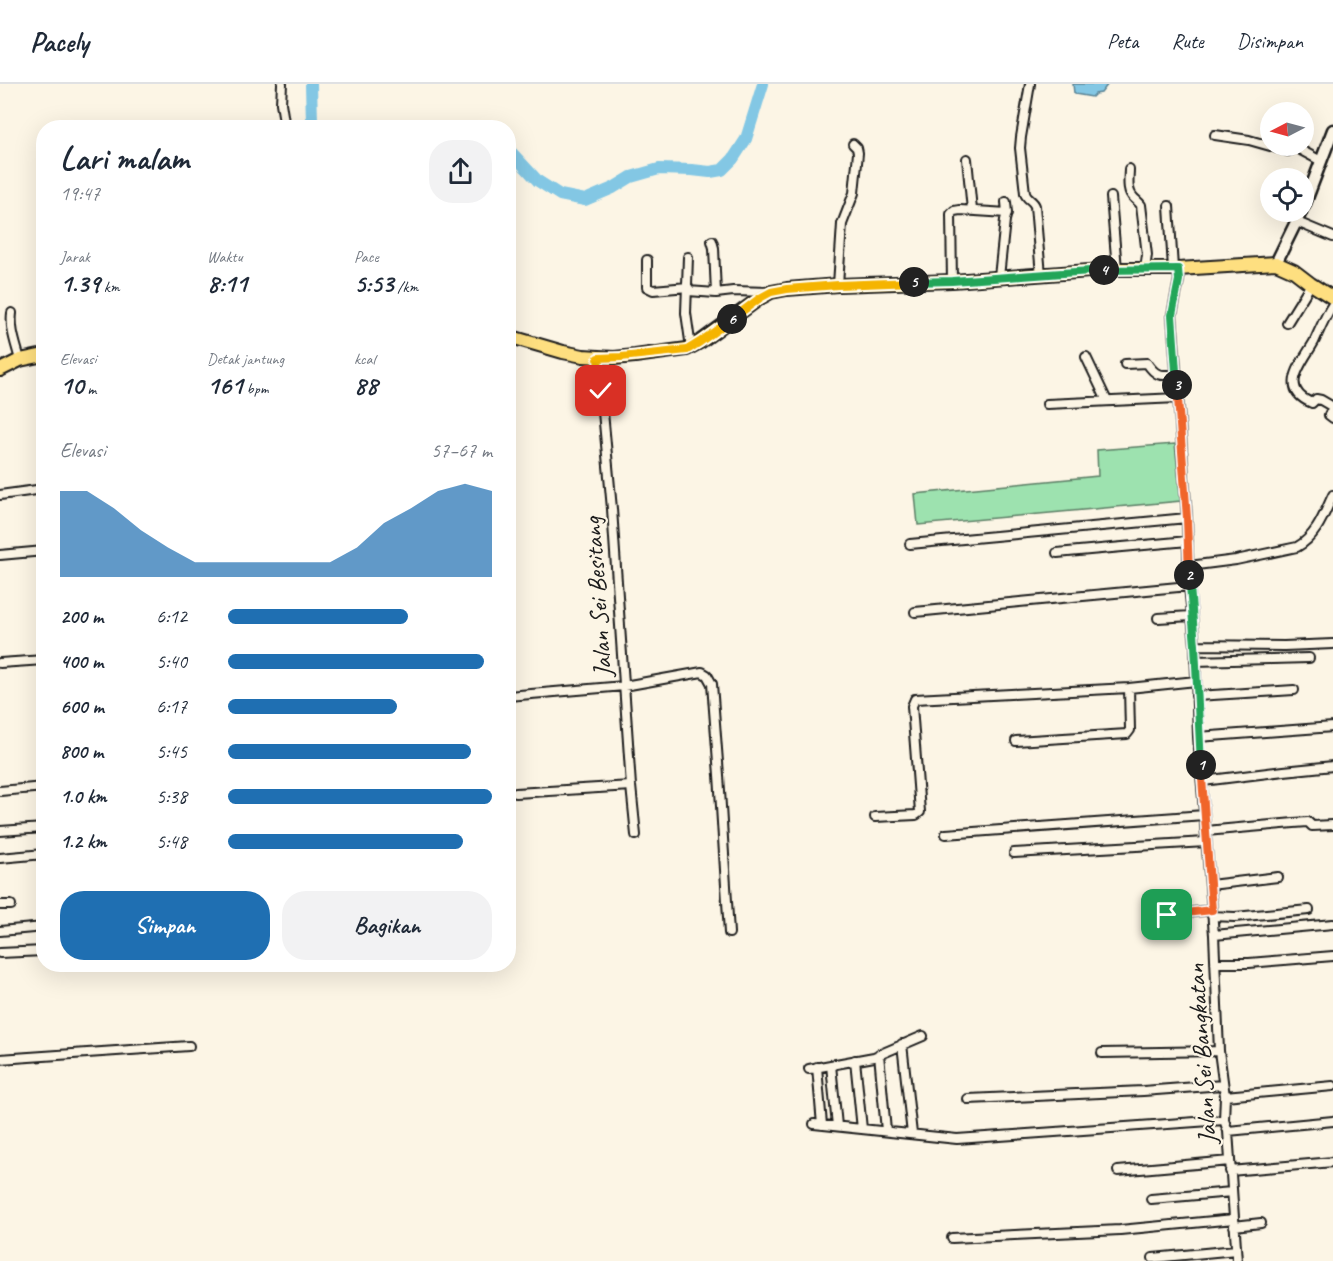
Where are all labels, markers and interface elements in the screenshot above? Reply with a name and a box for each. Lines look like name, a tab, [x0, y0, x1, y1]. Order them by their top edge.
text: Pacely	[30, 24, 89, 59]
text: Peta	[1107, 28, 1138, 54]
text: Rute	[1171, 28, 1204, 54]
text: Disimpan	[1237, 28, 1303, 54]
north arrow	[1260, 102, 1314, 156]
map controls	[1260, 102, 1314, 222]
text: Lari malam	[60, 137, 189, 179]
button: share	[429, 140, 492, 203]
button: locate	[1260, 168, 1314, 222]
text: 19:47	[60, 181, 100, 206]
text: Jarak	[60, 247, 90, 267]
text: Waktu	[207, 247, 243, 267]
text: Pace	[354, 247, 379, 267]
pin: 4	[1089, 255, 1119, 285]
text: 4	[1100, 260, 1108, 280]
text: 1.39	[60, 267, 100, 300]
text: 8:11	[207, 267, 247, 300]
text: 5:53	[354, 267, 393, 300]
pin: 5	[899, 267, 929, 297]
text: 5	[911, 272, 917, 292]
text: km	[100, 277, 119, 297]
text: /km	[393, 277, 418, 297]
pin: 6	[717, 304, 747, 334]
text: 6	[728, 309, 736, 329]
text: Elevasi	[60, 349, 97, 369]
text: Detak jantung	[207, 349, 284, 369]
text: kcal	[354, 349, 375, 369]
pin	[575, 365, 626, 416]
text: 10	[60, 369, 83, 402]
text: 161	[207, 369, 243, 402]
text: 88	[354, 369, 377, 402]
pin: 3	[1162, 370, 1192, 400]
icon: check	[584, 374, 617, 407]
text: 3	[1173, 375, 1181, 395]
text: m	[83, 379, 96, 399]
text: bpm	[243, 379, 269, 399]
text: Elevasi	[60, 438, 106, 463]
text: 57–67 m	[431, 438, 492, 463]
street label: Jalan Sei Besitang	[575, 514, 620, 680]
pin: 2	[1174, 560, 1204, 590]
text: 2	[1185, 565, 1193, 585]
text: 200 m	[60, 604, 103, 629]
text: 6:12	[156, 604, 187, 629]
text: 400 m	[60, 649, 103, 674]
text: 5:40	[156, 649, 187, 674]
text: 600 m	[60, 694, 104, 719]
text: 6:17	[156, 694, 187, 719]
text: 800 m	[60, 739, 103, 764]
text: 5:45	[156, 739, 187, 764]
pin: 1	[1186, 750, 1216, 780]
text: 1	[1197, 755, 1205, 775]
text: 1.0 km	[60, 784, 107, 809]
text: 5:38	[156, 784, 187, 809]
text: 1.2 km	[60, 829, 107, 854]
text: 5:48	[156, 829, 187, 854]
pin	[1141, 889, 1192, 940]
button: Simpan	[60, 891, 270, 960]
button: Bagikan	[282, 891, 492, 960]
icon: arrive	[1150, 898, 1183, 931]
street label: Jalan Sei Bangkatan	[1179, 962, 1224, 1147]

